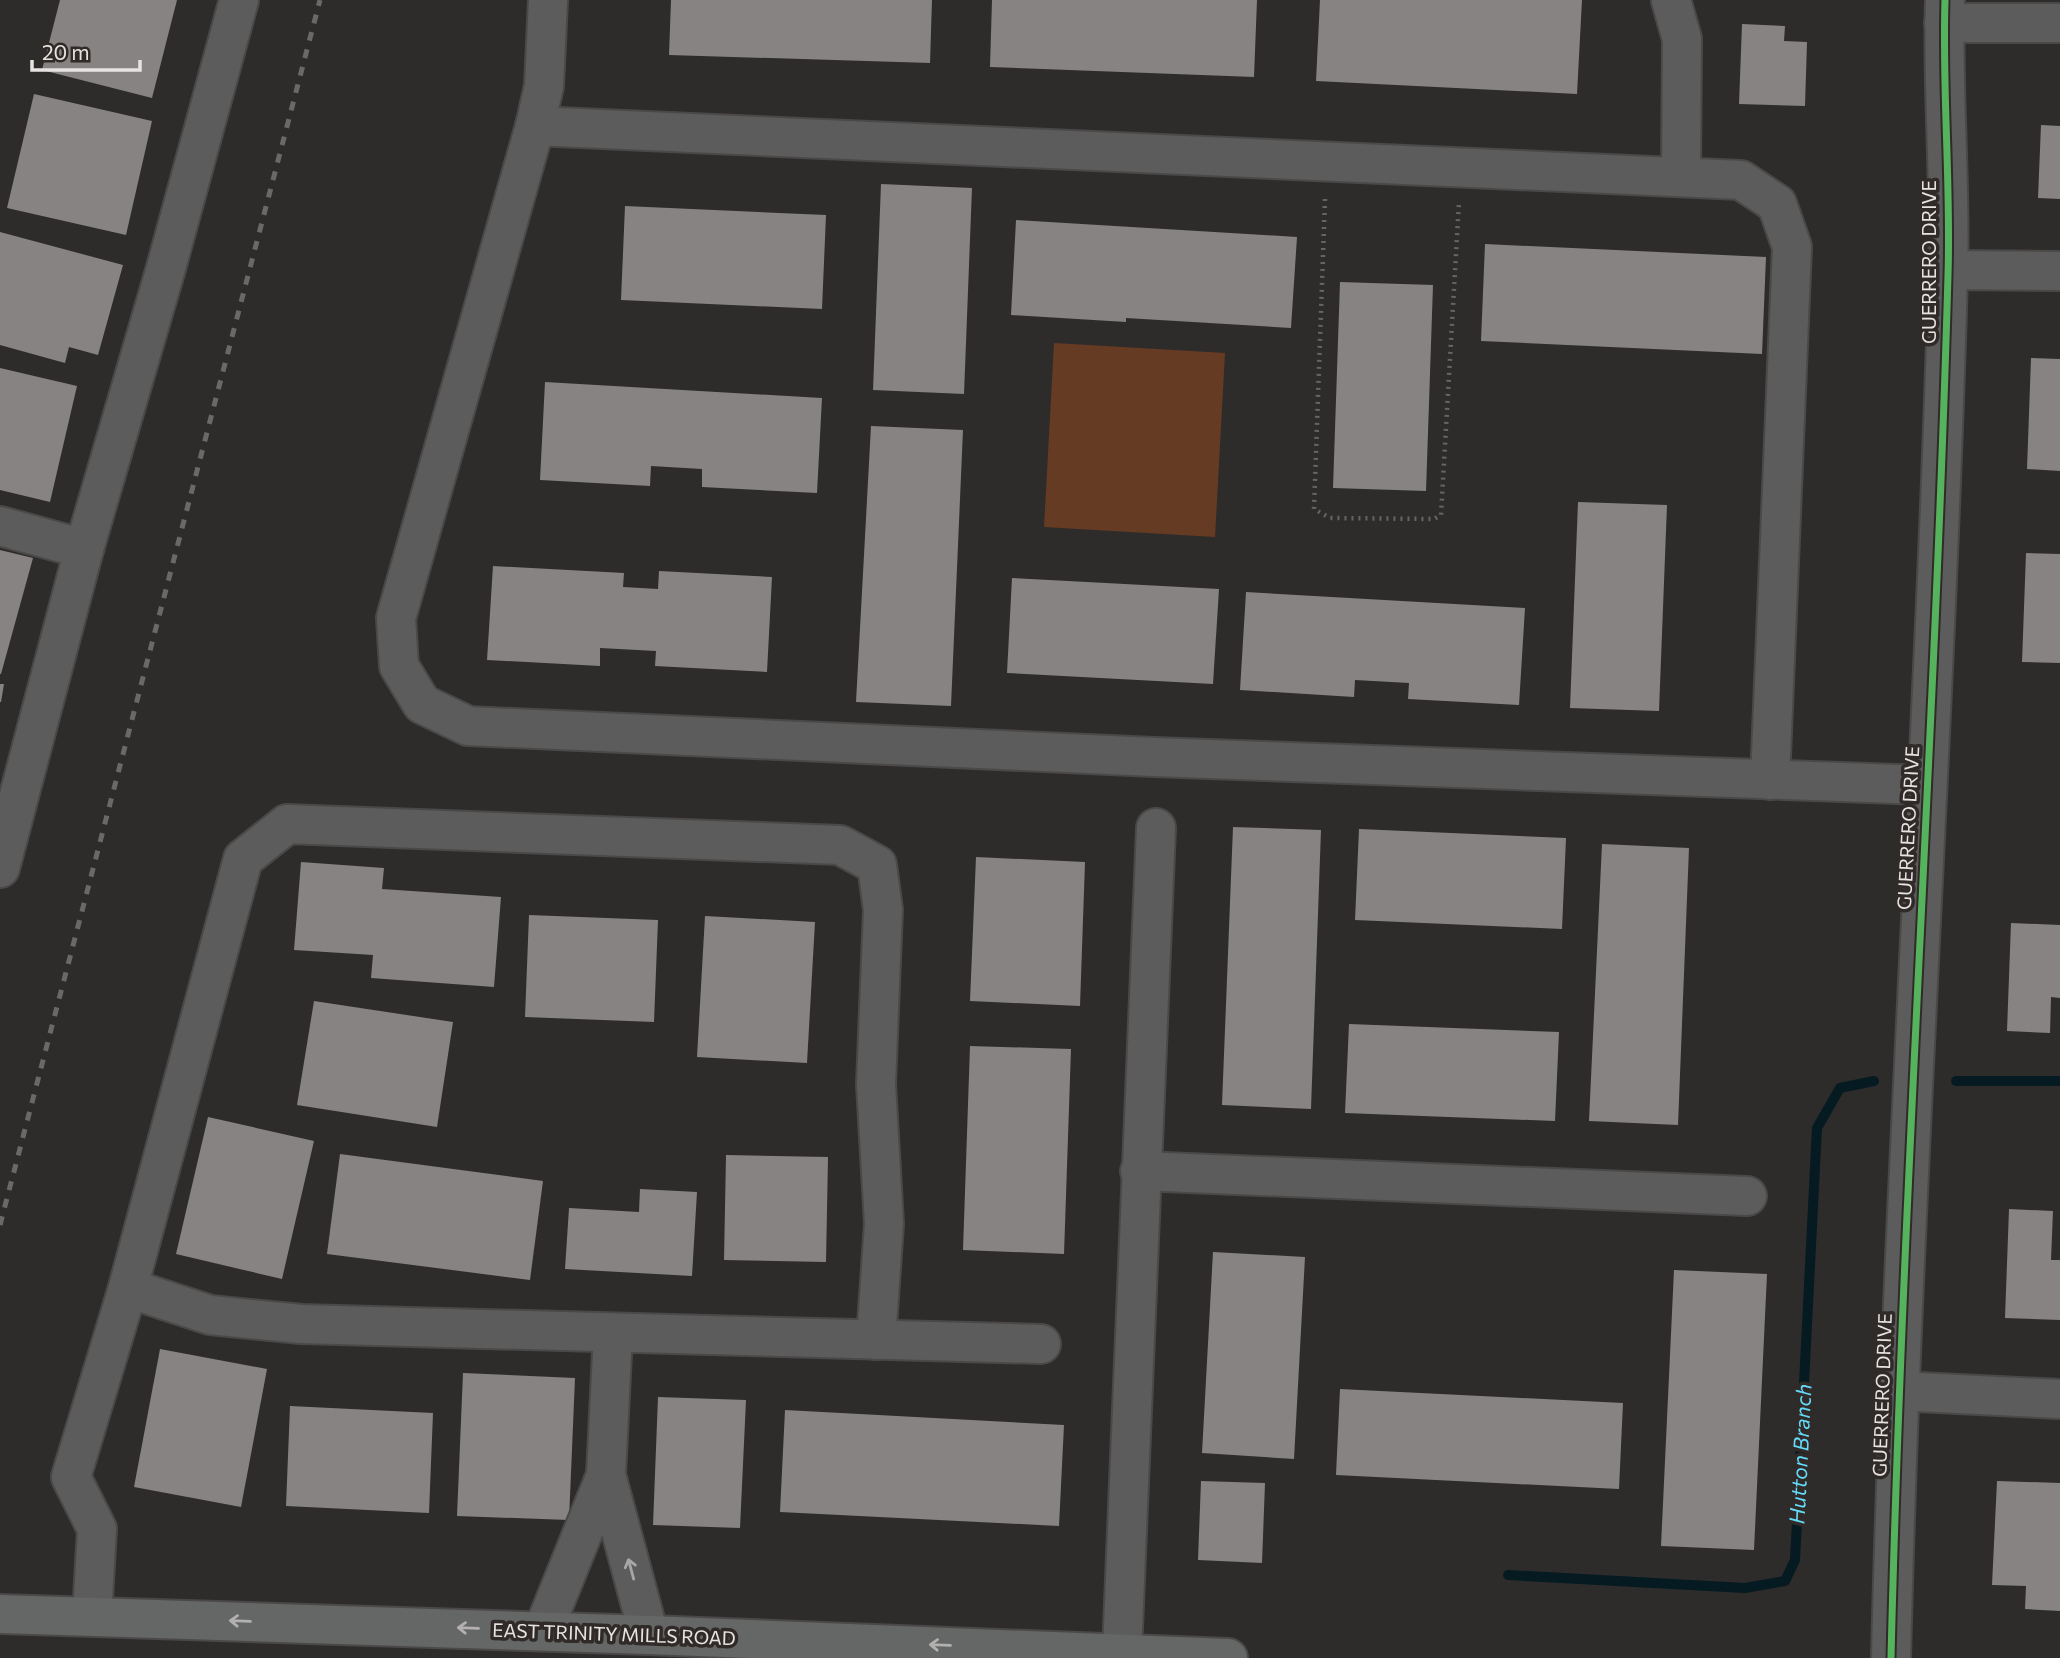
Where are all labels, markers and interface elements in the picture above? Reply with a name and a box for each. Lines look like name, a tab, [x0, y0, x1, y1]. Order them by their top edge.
scale bar	[32, 28, 140, 72]
text: 20 m	[42, 39, 90, 64]
street label: GUERRERO DRIVE	[1917, 180, 1940, 344]
street label: GUERRERO DRIVE	[1892, 746, 1923, 910]
street label: GUERRERO DRIVE	[1867, 1313, 1896, 1477]
water label: Hutton Branch	[1783, 1383, 1816, 1525]
one-way arrow	[624, 1558, 637, 1580]
one-way arrow	[229, 1615, 252, 1628]
street label: EAST TRINITY MILLS ROAD	[492, 1618, 736, 1649]
one-way arrow	[456, 1622, 479, 1635]
one-way arrow	[929, 1639, 952, 1652]

